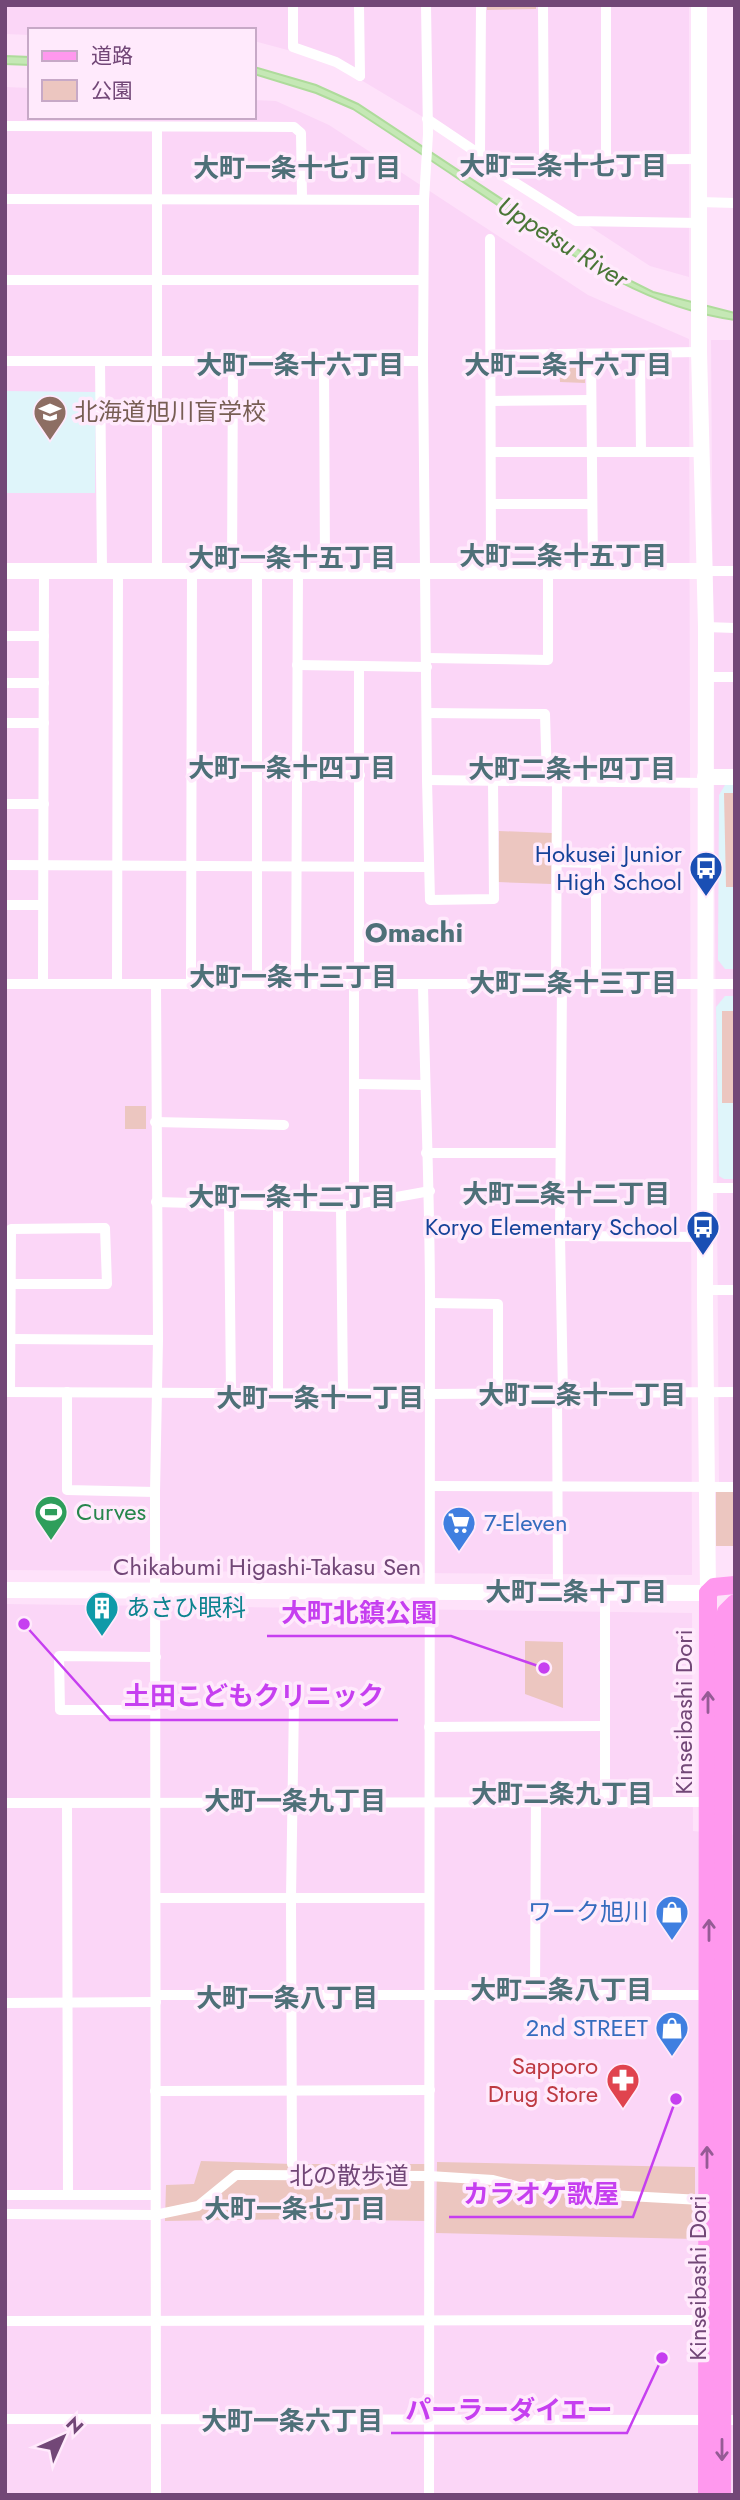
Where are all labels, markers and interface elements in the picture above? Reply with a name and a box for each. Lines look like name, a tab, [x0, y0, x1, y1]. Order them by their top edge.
legend	[28, 28, 256, 119]
text: 道路	[91, 41, 133, 71]
text: 公園	[91, 76, 133, 106]
district label: 大町二条十七丁目	[459, 147, 667, 185]
district label: 大町一条十七丁目	[193, 149, 401, 187]
water label: Uppetsu River	[490, 187, 637, 298]
district label: 大町一条十六丁目	[196, 346, 404, 384]
district label: 大町二条十六丁目	[464, 346, 672, 384]
school or university icon: 北海道旭川盲学校	[31, 393, 69, 442]
place label: 北海道旭川盲学校	[74, 394, 266, 429]
district label: 大町二条十五丁目	[459, 537, 667, 575]
district label: 大町一条十五丁目	[188, 539, 396, 577]
district label: 大町一条十四丁目	[188, 749, 396, 787]
district label: 大町二条十四丁目	[468, 750, 676, 788]
place label: Hokusei Junior High School	[535, 836, 683, 899]
bus stop icon: Hokusei Junior High School	[687, 849, 725, 898]
district label: Omachi	[365, 912, 463, 953]
district label: 大町一条十三丁目	[189, 958, 397, 996]
district label: 大町二条十三丁目	[469, 964, 677, 1002]
district label: 大町二条十二丁目	[462, 1175, 670, 1213]
district label: 大町一条十二丁目	[188, 1178, 396, 1216]
bus stop icon: Koryo Elementary School	[684, 1208, 722, 1257]
place label: Koryo Elementary School	[425, 1209, 678, 1244]
district label: 大町二条十一丁目	[478, 1376, 686, 1414]
district label: 大町一条十一丁目	[216, 1379, 424, 1417]
sports icon: Curves	[32, 1493, 70, 1542]
place label: Curves	[76, 1494, 146, 1529]
supermarket icon: 7-Eleven	[440, 1504, 478, 1553]
place label: 7-Eleven	[484, 1505, 568, 1540]
street label: Chikabumi Higashi-Takasu Sen	[113, 1549, 421, 1584]
district label: 大町二条十丁目	[485, 1573, 667, 1611]
building icon: あさひ眼科	[83, 1589, 121, 1638]
callout: 大町北鎮公園	[267, 1589, 451, 1636]
place label: あさひ眼科	[126, 1590, 246, 1625]
text: 大町北鎮公園	[281, 1594, 437, 1632]
street label: Kinseibashi Dori	[666, 1629, 701, 1795]
callout: 土田こどもクリニック	[110, 1673, 398, 1720]
text: 土田こどもクリニック	[124, 1677, 384, 1715]
one-way arrow	[701, 1691, 715, 1714]
district label: 大町二条九丁目	[471, 1775, 653, 1813]
district label: 大町一条九丁目	[204, 1782, 386, 1820]
shop icon: ワーク旭川	[653, 1893, 691, 1942]
place label: ワーク旭川	[528, 1894, 648, 1929]
one-way arrow	[702, 1918, 715, 1941]
district label: 大町二条八丁目	[470, 1971, 652, 2009]
district label: 大町一条八丁目	[196, 1979, 378, 2017]
shop icon: 2nd STREET	[653, 2009, 691, 2058]
place label: 2nd STREET	[526, 2010, 648, 2045]
place label: Sapporo Drug Store	[488, 2048, 598, 2111]
pharmacy icon: Sapporo Drug Store	[604, 2061, 642, 2110]
one-way arrow	[700, 2146, 714, 2169]
street label: 北の散歩道	[289, 2158, 409, 2193]
callout: カラオケ歌屋	[449, 2170, 633, 2217]
text: カラオケ歌屋	[463, 2175, 619, 2213]
district label: 大町一条七丁目	[204, 2190, 386, 2228]
street label: Kinseibashi Dori	[680, 2195, 715, 2361]
callout: パーラーダイエー	[391, 2386, 627, 2433]
text: パーラーダイエー	[405, 2391, 613, 2429]
north arrow	[28, 2402, 98, 2472]
district label: 大町一条六丁目	[201, 2402, 383, 2440]
text: N	[60, 2410, 90, 2440]
one-way arrow	[715, 2439, 729, 2462]

